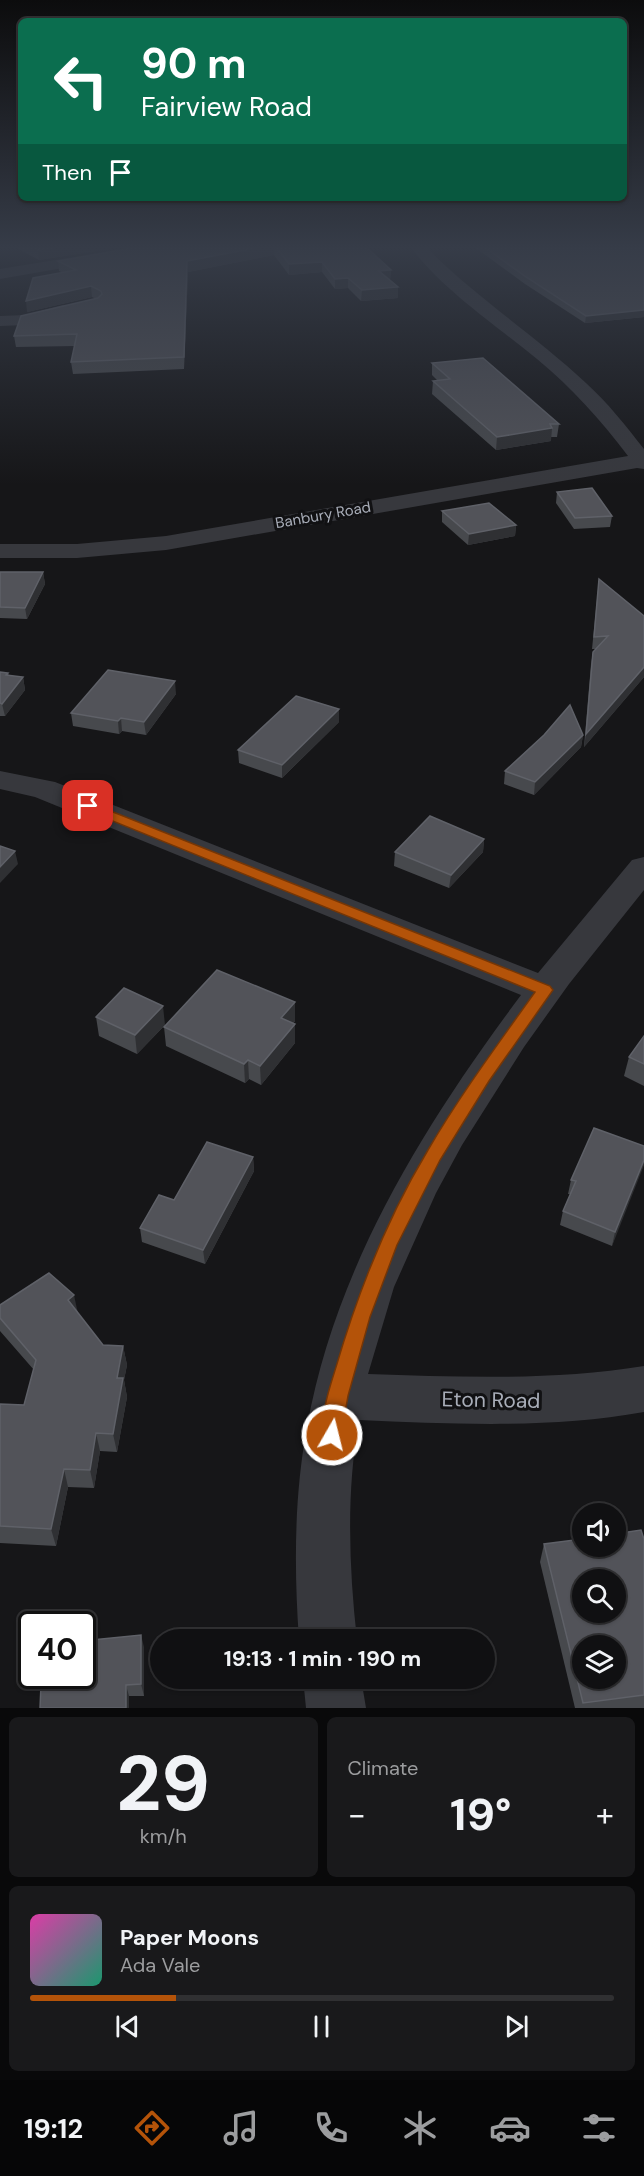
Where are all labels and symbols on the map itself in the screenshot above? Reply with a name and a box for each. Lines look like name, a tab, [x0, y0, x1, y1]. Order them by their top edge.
street label: Banbury Road	[274, 497, 372, 533]
pin	[62, 780, 113, 831]
street label: Eton Road	[441, 1385, 541, 1415]
position arrow	[300, 1403, 364, 1467]
speed limit sign: 40	[18, 1611, 96, 1689]

